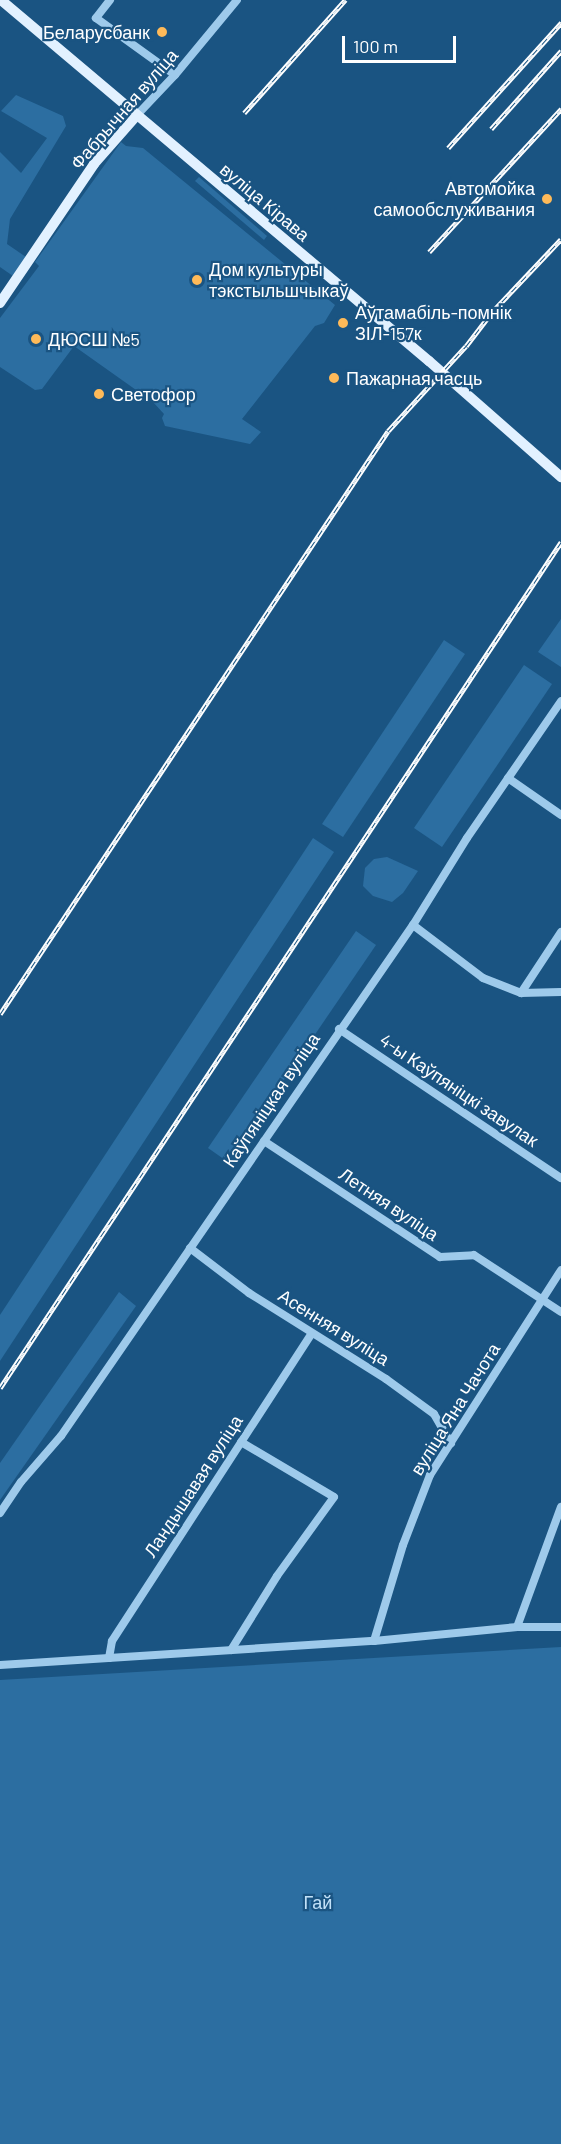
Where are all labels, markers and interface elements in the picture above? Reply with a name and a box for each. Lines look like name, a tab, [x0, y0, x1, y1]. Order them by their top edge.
place label: Беларусбанк	[43, 21, 150, 43]
scale bar	[345, 24, 459, 62]
marker: Беларусбанк	[155, 25, 169, 39]
text: 100 m	[353, 35, 398, 57]
street label: Фабрычная вуліца	[66, 44, 182, 174]
street label: вуліца Кірава	[216, 158, 314, 246]
place label: Автомойка самообслуживания	[374, 178, 535, 220]
marker: Автомойка самообслуживания	[540, 192, 554, 206]
place label: Дом культуры тэкстыльшчыкаў	[209, 259, 349, 302]
marker: Дом культуры тэкстыльшчыкаў	[190, 273, 204, 287]
place label: Аўтамабіль-помнік ЗІЛ-157к	[355, 302, 512, 344]
marker: Аўтамабіль-помнік ЗІЛ-157к	[336, 316, 350, 330]
place label: ДЮСШ №5	[48, 328, 140, 350]
marker: ДЮСШ №5	[29, 332, 43, 346]
place label: Пажарная часць	[346, 367, 482, 389]
marker: Пажарная часць	[327, 371, 341, 385]
place label: Светофор	[111, 383, 196, 405]
marker: Светофор	[92, 387, 106, 401]
street label: Каўпяніцкая вуліца	[218, 1029, 324, 1171]
street label: 4-ы Каўпяніцкі завулак	[376, 1029, 542, 1151]
street label: Летняя вуліца	[335, 1163, 443, 1245]
street label: Асенняя вуліца	[275, 1284, 393, 1370]
street label: вуліца Яна Чачота	[406, 1339, 504, 1479]
street label: Ландышавая вуліца	[139, 1411, 247, 1561]
park label: Гай	[304, 1891, 332, 1913]

